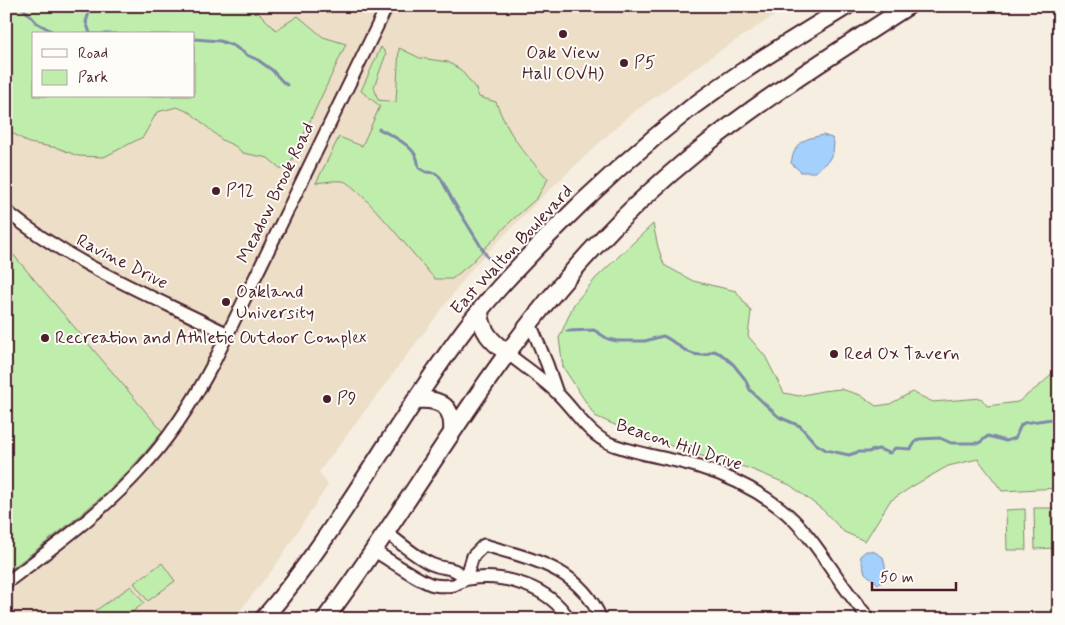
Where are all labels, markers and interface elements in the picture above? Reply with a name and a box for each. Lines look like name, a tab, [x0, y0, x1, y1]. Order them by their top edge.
marker: Oak View Hall (OVH)	[557, 28, 569, 40]
legend	[32, 32, 195, 98]
place label: Oak View Hall (OVH)	[522, 41, 604, 86]
text: Road	[78, 44, 108, 64]
place label: P5	[634, 51, 656, 75]
marker: P5	[618, 57, 630, 69]
text: Park	[78, 68, 108, 88]
street label: Meadow Brook Road	[232, 119, 320, 267]
place label: P12	[226, 179, 254, 203]
street label: East Walton Boulevard	[445, 180, 579, 320]
marker: P12	[210, 185, 222, 197]
street label: Ravine Drive	[72, 229, 172, 295]
place label: Oakland University	[236, 280, 314, 325]
marker: Oakland University	[220, 296, 232, 308]
place label: Recreation and Athletic Outdoor Complex	[55, 326, 367, 350]
marker: Recreation and Athletic Outdoor Complex	[39, 332, 51, 344]
place label: Red Ox Tavern	[844, 342, 960, 366]
marker: Red Ox Tavern	[828, 348, 840, 360]
place label: P9	[337, 387, 357, 411]
marker: P9	[321, 393, 333, 405]
street label: Beacon Hill Drive	[613, 413, 745, 477]
scale bar	[872, 560, 956, 592]
text: 50 m	[880, 568, 914, 588]

